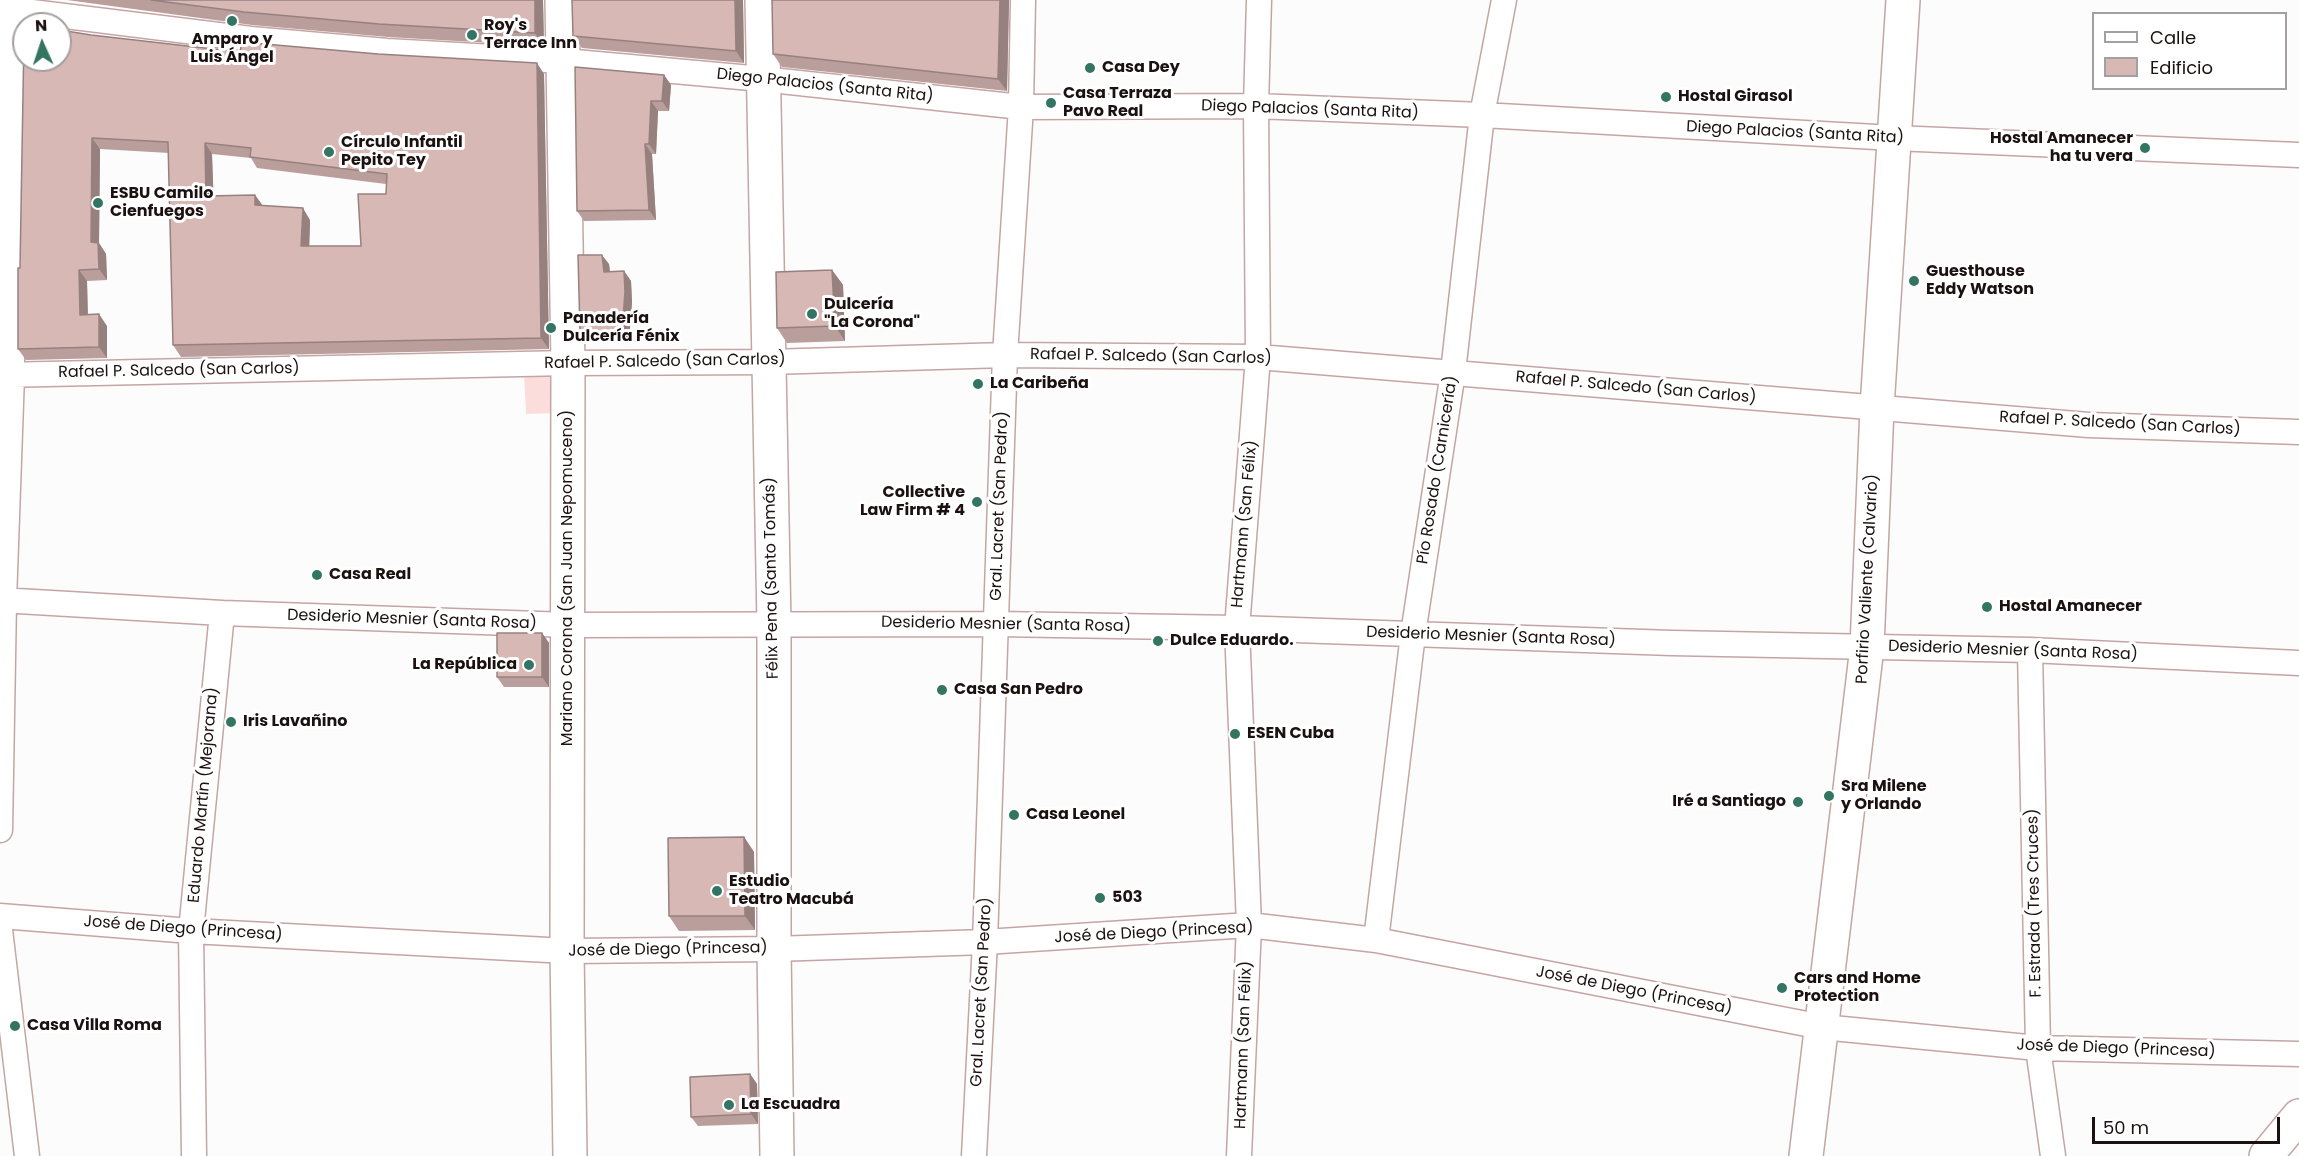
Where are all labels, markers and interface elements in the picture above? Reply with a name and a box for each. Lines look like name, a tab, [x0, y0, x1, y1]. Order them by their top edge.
north arrow	[12, 12, 72, 72]
legend	[2092, 12, 2287, 90]
text: N	[35, 14, 48, 37]
marker: Amparo y Luis Ángel	[225, 14, 239, 28]
place label: Roy's Terrace Inn	[484, 16, 577, 54]
text: Calle	[2150, 25, 2196, 50]
marker: Roy's Terrace Inn	[465, 28, 479, 42]
place label: Amparo y Luis Ángel	[190, 30, 274, 68]
text: Edificio	[2150, 55, 2213, 80]
place label: Casa Dey	[1102, 58, 1180, 78]
marker: Casa Dey	[1083, 61, 1097, 75]
street label: Diego Palacios (Santa Rita)	[716, 65, 934, 107]
place label: Casa Terraza Pavo Real	[1063, 84, 1172, 122]
place label: Hostal Girasol	[1678, 87, 1793, 107]
marker: Hostal Girasol	[1659, 90, 1673, 104]
marker: Casa Terraza Pavo Real	[1044, 96, 1058, 110]
street label: Diego Palacios (Santa Rita)	[1201, 97, 1419, 123]
street label: Diego Palacios (Santa Rita)	[1686, 118, 1904, 148]
place label: Hostal Amanecer ha tu vera	[1990, 129, 2133, 167]
place label: Círculo Infantil Pepito Tey	[341, 133, 463, 171]
marker: Hostal Amanecer ha tu vera	[2138, 141, 2152, 155]
marker: Círculo Infantil Pepito Tey	[322, 145, 336, 159]
place label: ESBU Camilo Cienfuegos	[110, 184, 213, 222]
marker: ESBU Camilo Cienfuegos	[91, 196, 105, 210]
place label: Guesthouse Eddy Watson	[1926, 262, 2034, 300]
marker: Guesthouse Eddy Watson	[1907, 274, 1921, 288]
place label: Dulcería "La Corona"	[824, 295, 920, 333]
marker: Dulcería "La Corona"	[805, 307, 819, 321]
place label: Panadería Dulcería Fénix	[563, 309, 679, 347]
marker: Panadería Dulcería Fénix	[544, 321, 558, 335]
street label: Rafael P. Salcedo (San Carlos)	[1030, 345, 1272, 369]
street label: Rafael P. Salcedo (San Carlos)	[544, 350, 786, 374]
street label: Rafael P. Salcedo (San Carlos)	[58, 359, 300, 383]
street label: Rafael P. Salcedo (San Carlos)	[1515, 368, 1757, 408]
place label: La Caribeña	[990, 374, 1089, 394]
street label: Pío Rosado (Carnicería)	[1414, 374, 1462, 566]
marker: La Caribeña	[971, 377, 985, 391]
street label: Rafael P. Salcedo (San Carlos)	[1999, 408, 2241, 440]
street label: Mariano Corona (San Juan Nepomuceno)	[558, 410, 578, 746]
street label: Gral. Lacret (San Pedro)	[987, 411, 1013, 601]
street label: Hartmann (San Félix)	[1228, 439, 1262, 609]
street label: Porfirio Valiente (Calvario)	[1853, 473, 1883, 685]
street label: Félix Pena (Santo Tomás)	[761, 477, 783, 679]
place label: Collective Law Firm # 4	[860, 483, 965, 521]
marker: Collective Law Firm # 4	[970, 495, 984, 509]
place label: Casa Real	[329, 565, 411, 585]
marker: Casa Real	[310, 568, 324, 582]
place label: Hostal Amanecer	[1999, 597, 2142, 617]
marker: Hostal Amanecer	[1980, 600, 1994, 614]
street label: Desiderio Mesnier (Santa Rosa)	[287, 606, 537, 634]
street label: Desiderio Mesnier (Santa Rosa)	[881, 613, 1131, 637]
street label: Desiderio Mesnier (Santa Rosa)	[1366, 623, 1616, 651]
place label: Dulce Eduardo.	[1170, 631, 1294, 651]
marker: Dulce Eduardo.	[1151, 634, 1165, 648]
street label: Desiderio Mesnier (Santa Rosa)	[1888, 637, 2138, 665]
place label: La República	[412, 655, 517, 675]
marker: La República	[522, 658, 536, 672]
place label: Casa San Pedro	[954, 680, 1083, 700]
marker: Casa San Pedro	[935, 683, 949, 697]
street label: Eduardo Martín (Mejorana)	[185, 686, 223, 904]
place label: Iris Lavañino	[243, 712, 347, 732]
marker: Iris Lavañino	[224, 715, 238, 729]
place label: ESEN Cuba	[1247, 724, 1334, 744]
marker: ESEN Cuba	[1228, 727, 1242, 741]
place label: Sra Milene y Orlando	[1841, 777, 1927, 815]
marker: Sra Milene y Orlando	[1822, 789, 1836, 803]
place label: Iré a Santiago	[1672, 792, 1786, 812]
marker: Iré a Santiago	[1791, 795, 1805, 809]
place label: Casa Leonel	[1026, 805, 1125, 825]
marker: Casa Leonel	[1007, 808, 1021, 822]
street label: F. Estrada (Tres Cruces)	[2024, 808, 2046, 998]
place label: Estudio Teatro Macubá	[729, 872, 854, 910]
marker: Estudio Teatro Macubá	[710, 884, 724, 898]
place label: 503	[1112, 888, 1143, 908]
marker: 503	[1093, 891, 1107, 905]
street label: Gral. Lacret (San Pedro)	[967, 897, 997, 1087]
street label: José de Diego (Princesa)	[83, 912, 283, 946]
street label: José de Diego (Princesa)	[1054, 918, 1254, 948]
street label: José de Diego (Princesa)	[568, 939, 768, 961]
street label: Hartmann (San Félix)	[1231, 960, 1257, 1130]
street label: José de Diego (Princesa)	[1534, 963, 1734, 1019]
place label: Cars and Home Protection	[1794, 969, 1921, 1007]
marker: Cars and Home Protection	[1775, 981, 1789, 995]
place label: Casa Villa Roma	[27, 1016, 162, 1036]
marker: Casa Villa Roma	[8, 1019, 22, 1033]
street label: José de Diego (Princesa)	[2016, 1036, 2216, 1062]
place label: La Escuadra	[741, 1095, 840, 1115]
marker: La Escuadra	[722, 1098, 736, 1112]
scale bar	[2095, 1105, 2282, 1143]
text: 50 m	[2103, 1115, 2149, 1140]

